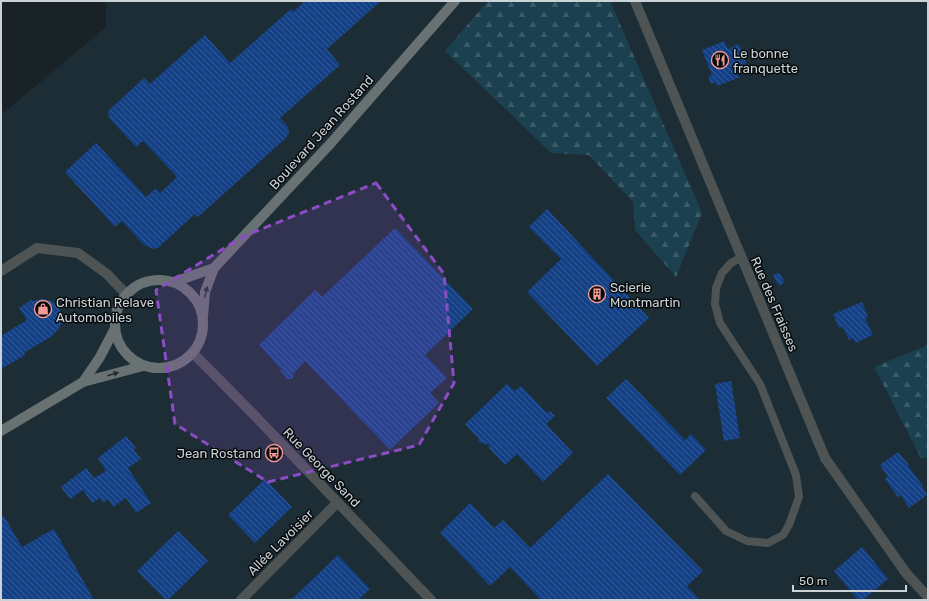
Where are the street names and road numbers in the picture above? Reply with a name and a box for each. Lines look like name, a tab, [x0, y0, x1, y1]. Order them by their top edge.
street label: Boulevard Jean Rostand	[266, 72, 377, 192]
street label: Rue des Fraisses	[748, 255, 801, 354]
street label: Rue George Sand	[279, 425, 363, 511]
street label: Allée Lavoisier	[244, 506, 316, 578]

